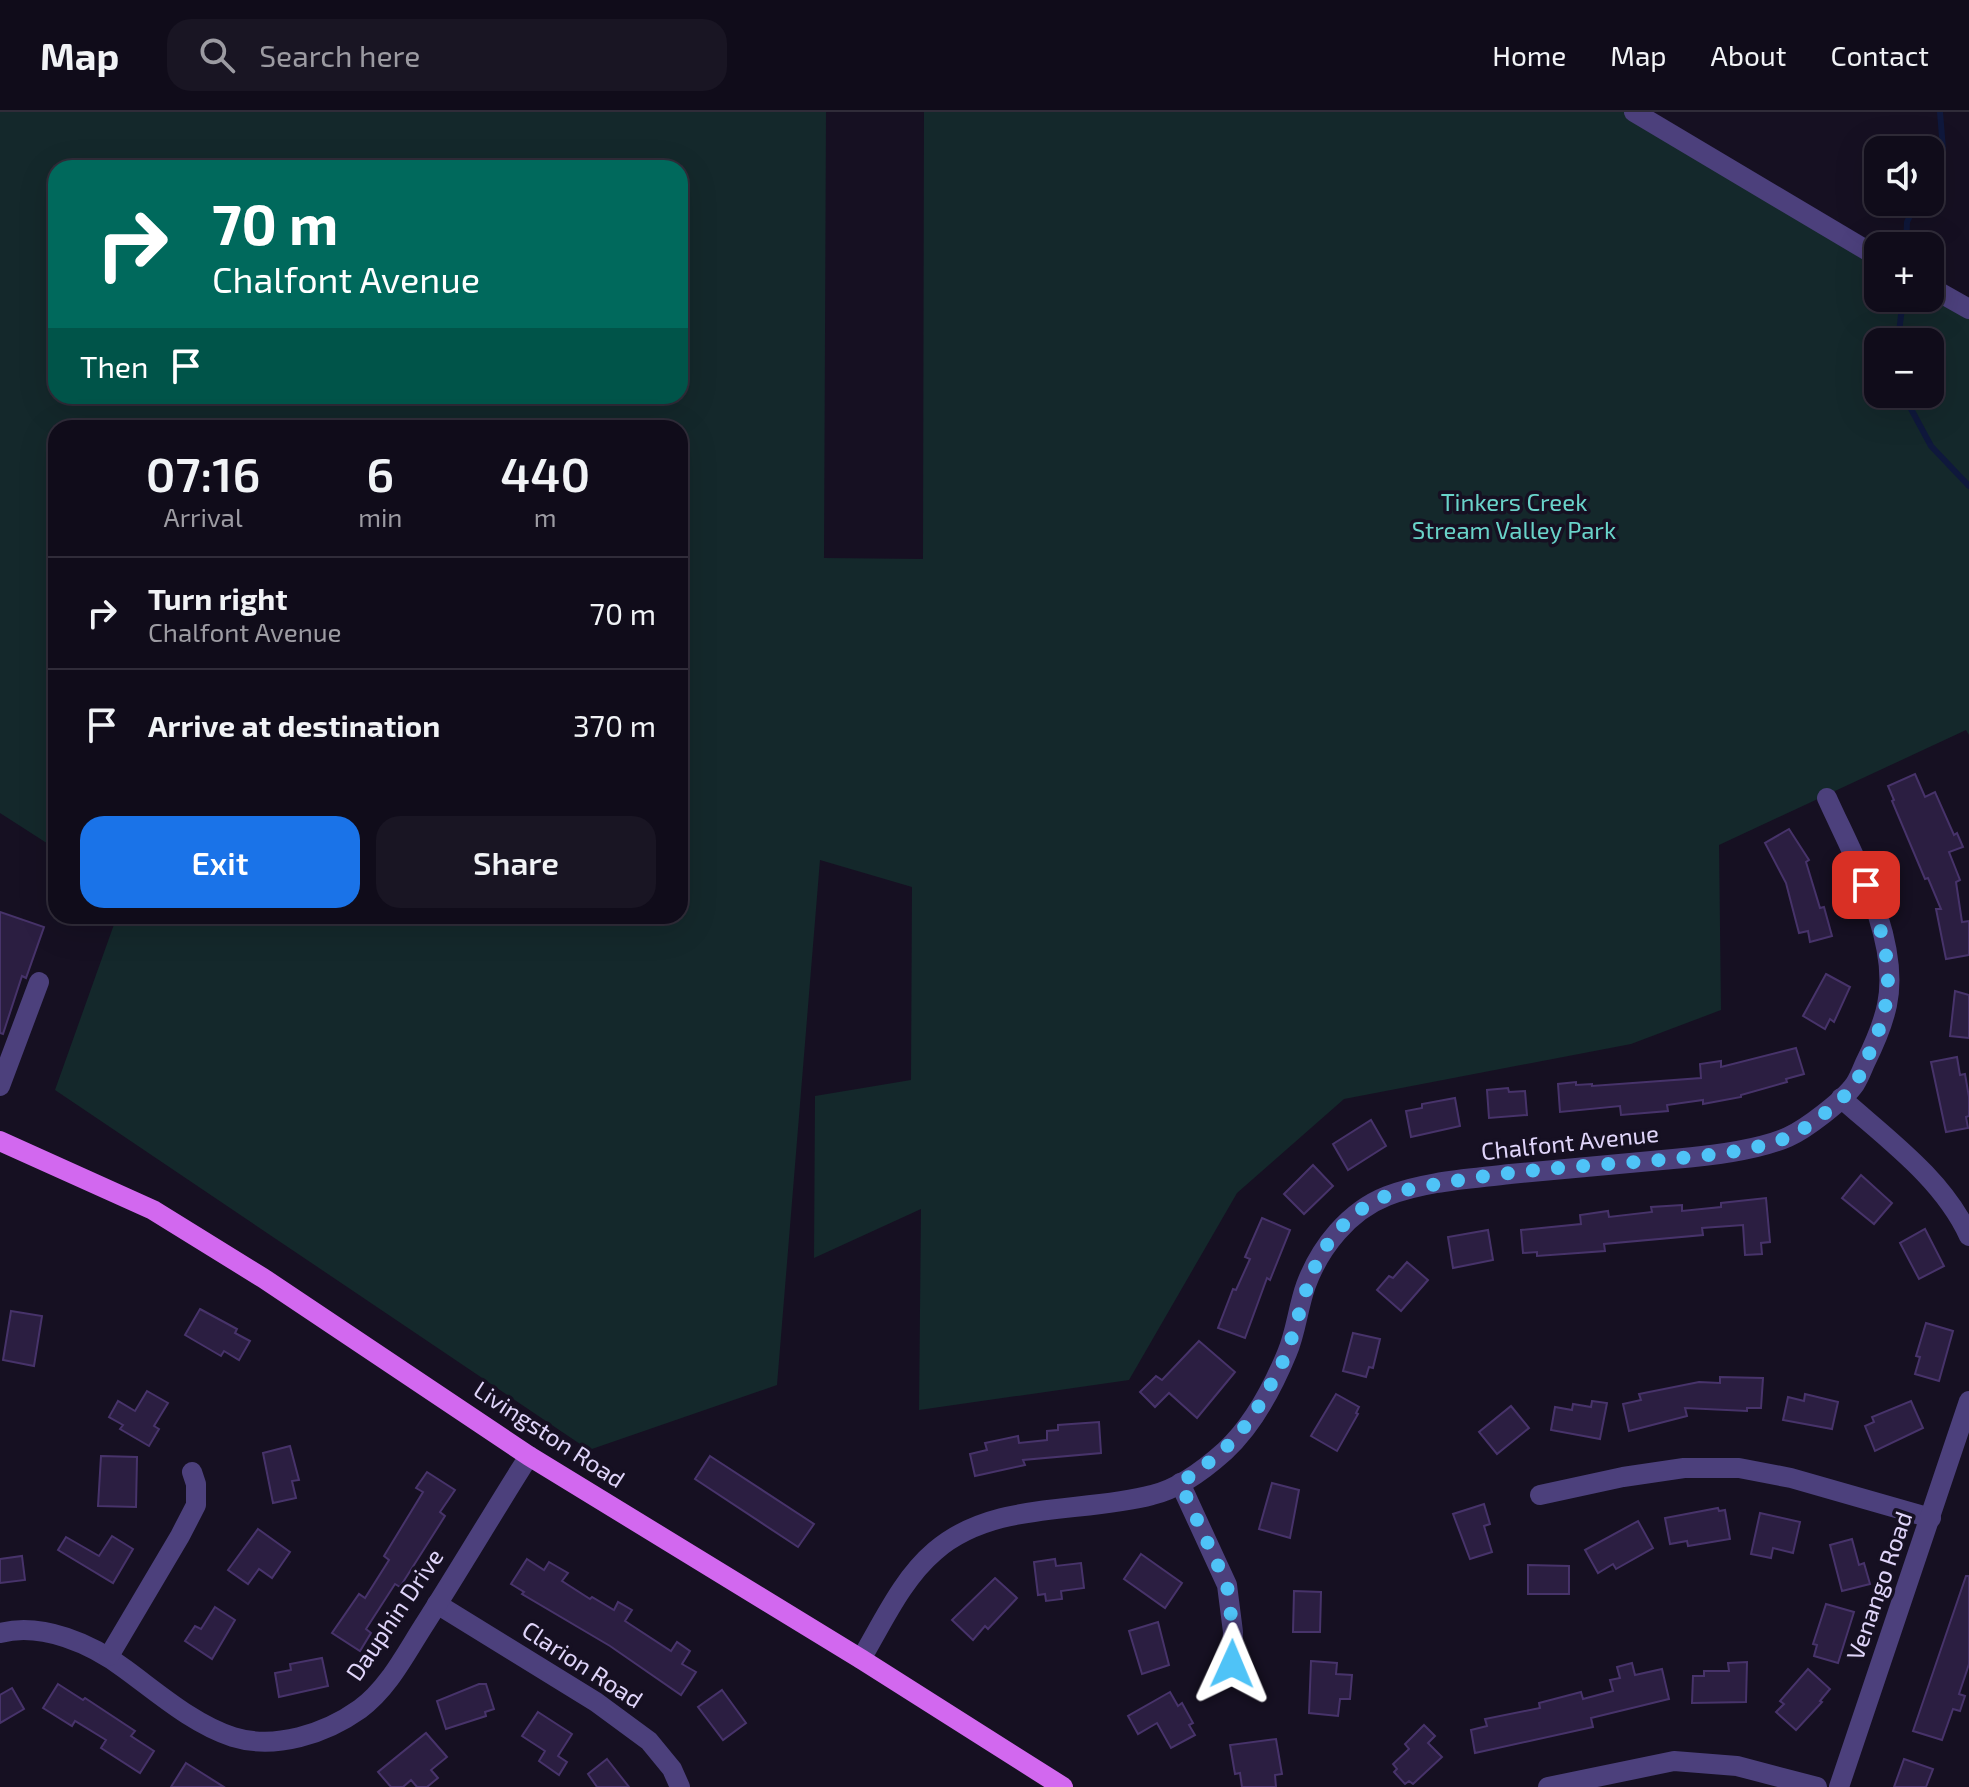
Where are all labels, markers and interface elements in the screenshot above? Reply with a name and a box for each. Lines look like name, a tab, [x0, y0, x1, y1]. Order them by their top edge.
search box	[167, 19, 727, 91]
text: Map	[40, 32, 119, 78]
icon: search	[195, 33, 239, 77]
text: Search here	[259, 37, 420, 73]
text: Home	[1492, 38, 1566, 72]
text: Map	[1610, 38, 1667, 72]
text: About	[1711, 38, 1786, 72]
text: Contact	[1830, 38, 1929, 72]
map controls	[1864, 136, 1944, 408]
button: sound	[1864, 136, 1944, 216]
text: 70 m	[212, 189, 338, 256]
icon: right	[80, 192, 184, 296]
button: +	[1864, 232, 1944, 312]
text: Chalfont Avenue	[212, 257, 480, 300]
button: −	[1864, 328, 1944, 408]
icon: arrive	[164, 344, 208, 388]
text: Then	[80, 348, 148, 384]
text: 07:16	[146, 444, 260, 502]
text: 6	[366, 444, 394, 502]
text: 440	[500, 444, 590, 502]
park label: Tinkers Creek Stream Valley Park	[1412, 487, 1616, 544]
text: Arrival	[164, 501, 243, 532]
text: min	[358, 501, 402, 532]
text: m	[534, 501, 557, 532]
text: Turn right	[148, 580, 288, 616]
icon: right	[80, 591, 124, 635]
text: 70 m	[590, 595, 656, 631]
text: Chalfont Avenue	[148, 616, 342, 647]
icon: arrive	[80, 703, 124, 747]
text: Arrive at destination	[148, 707, 440, 743]
text: 370 m	[573, 707, 656, 743]
button: Exit	[80, 816, 360, 908]
button: Share	[376, 816, 656, 908]
pin	[1832, 851, 1900, 919]
icon: arrive	[1844, 863, 1888, 907]
street label: Chalfont Avenue	[1479, 1118, 1660, 1165]
street label: Livingston Road	[469, 1374, 631, 1493]
street label: Venango Road	[1840, 1507, 1918, 1664]
street label: Dauphin Drive	[339, 1543, 449, 1686]
street label: Clarion Road	[517, 1614, 648, 1713]
position arrow	[1190, 1622, 1274, 1706]

